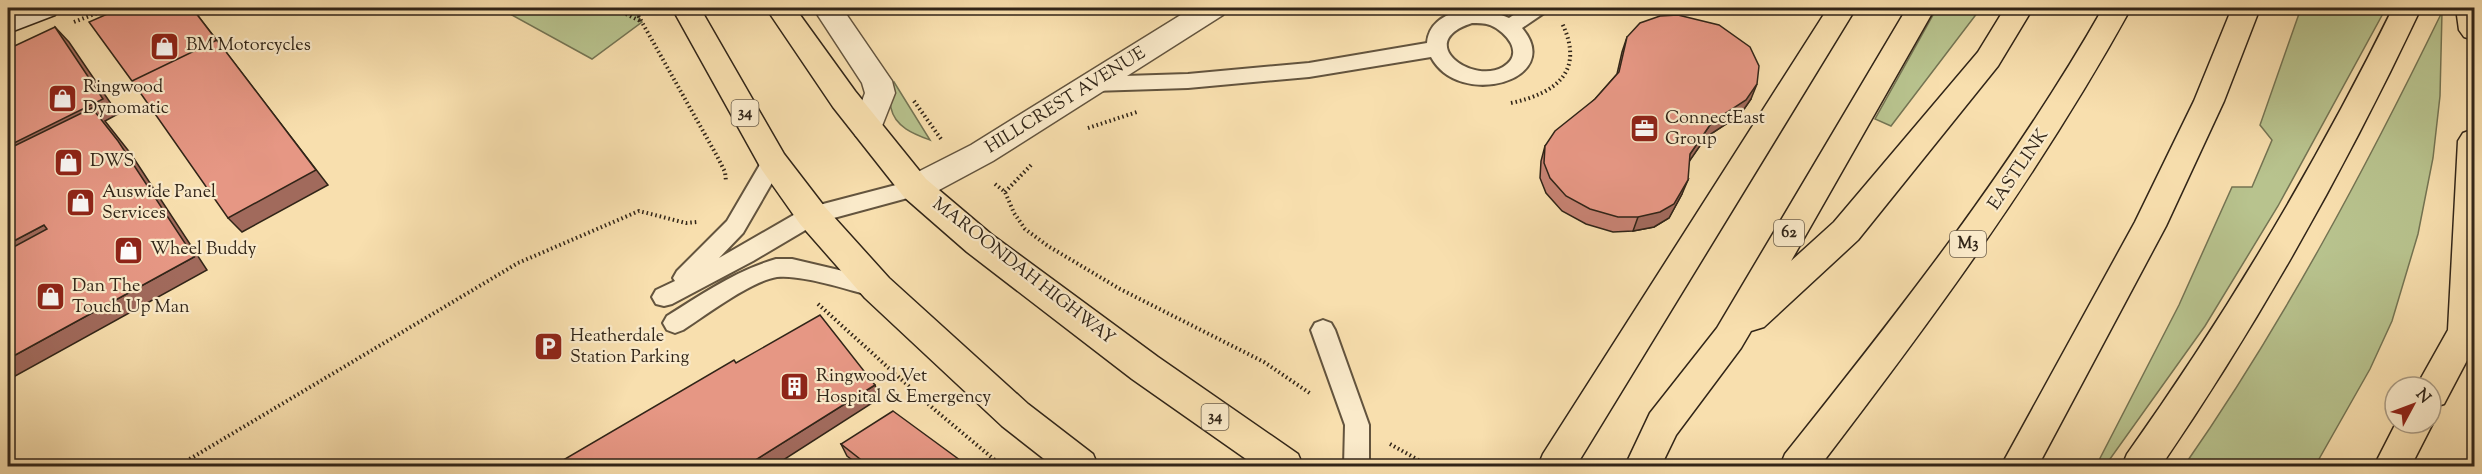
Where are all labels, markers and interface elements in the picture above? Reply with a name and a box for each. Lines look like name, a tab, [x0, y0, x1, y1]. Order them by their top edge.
shop icon: BM Motorcycles	[149, 30, 181, 62]
place label: BM Motorcycles	[186, 33, 311, 59]
street label: HILLCREST AVENUE	[981, 41, 1151, 161]
place label: Ringwood Dynomatic	[83, 75, 169, 122]
shop icon: Ringwood Dynomatic	[46, 82, 78, 114]
road number: 34	[732, 100, 758, 126]
place label: ConnectEast Group	[1665, 106, 1765, 153]
office icon: ConnectEast Group	[1628, 113, 1660, 145]
street label: EASTLINK	[1982, 124, 2056, 216]
shop icon: DWS	[53, 146, 85, 178]
place label: DWS	[90, 149, 134, 175]
place label: Auswide Panel Services	[102, 180, 216, 227]
shop icon: Auswide Panel Services	[65, 187, 97, 219]
street label: MAROONDAH HIGHWAY	[926, 192, 1120, 352]
road number: 62	[1774, 220, 1804, 246]
road number: M3	[1950, 231, 1986, 257]
shop icon: Wheel Buddy	[113, 234, 145, 266]
place label: Wheel Buddy	[150, 237, 257, 263]
place label: Dan The Touch Up Man	[72, 274, 190, 321]
shop icon: Dan The Touch Up Man	[35, 281, 67, 313]
place label: Heatherdale Station Parking	[570, 324, 689, 371]
parking icon: Heatherdale Station Parking	[533, 331, 565, 363]
place label: Ringwood Vet Hospital & Emergency	[816, 364, 991, 411]
building icon: Ringwood Vet Hospital & Emergency	[779, 371, 811, 403]
north arrow	[2383, 375, 2443, 435]
text: N	[2410, 384, 2435, 409]
road number: 34	[1202, 404, 1228, 430]

